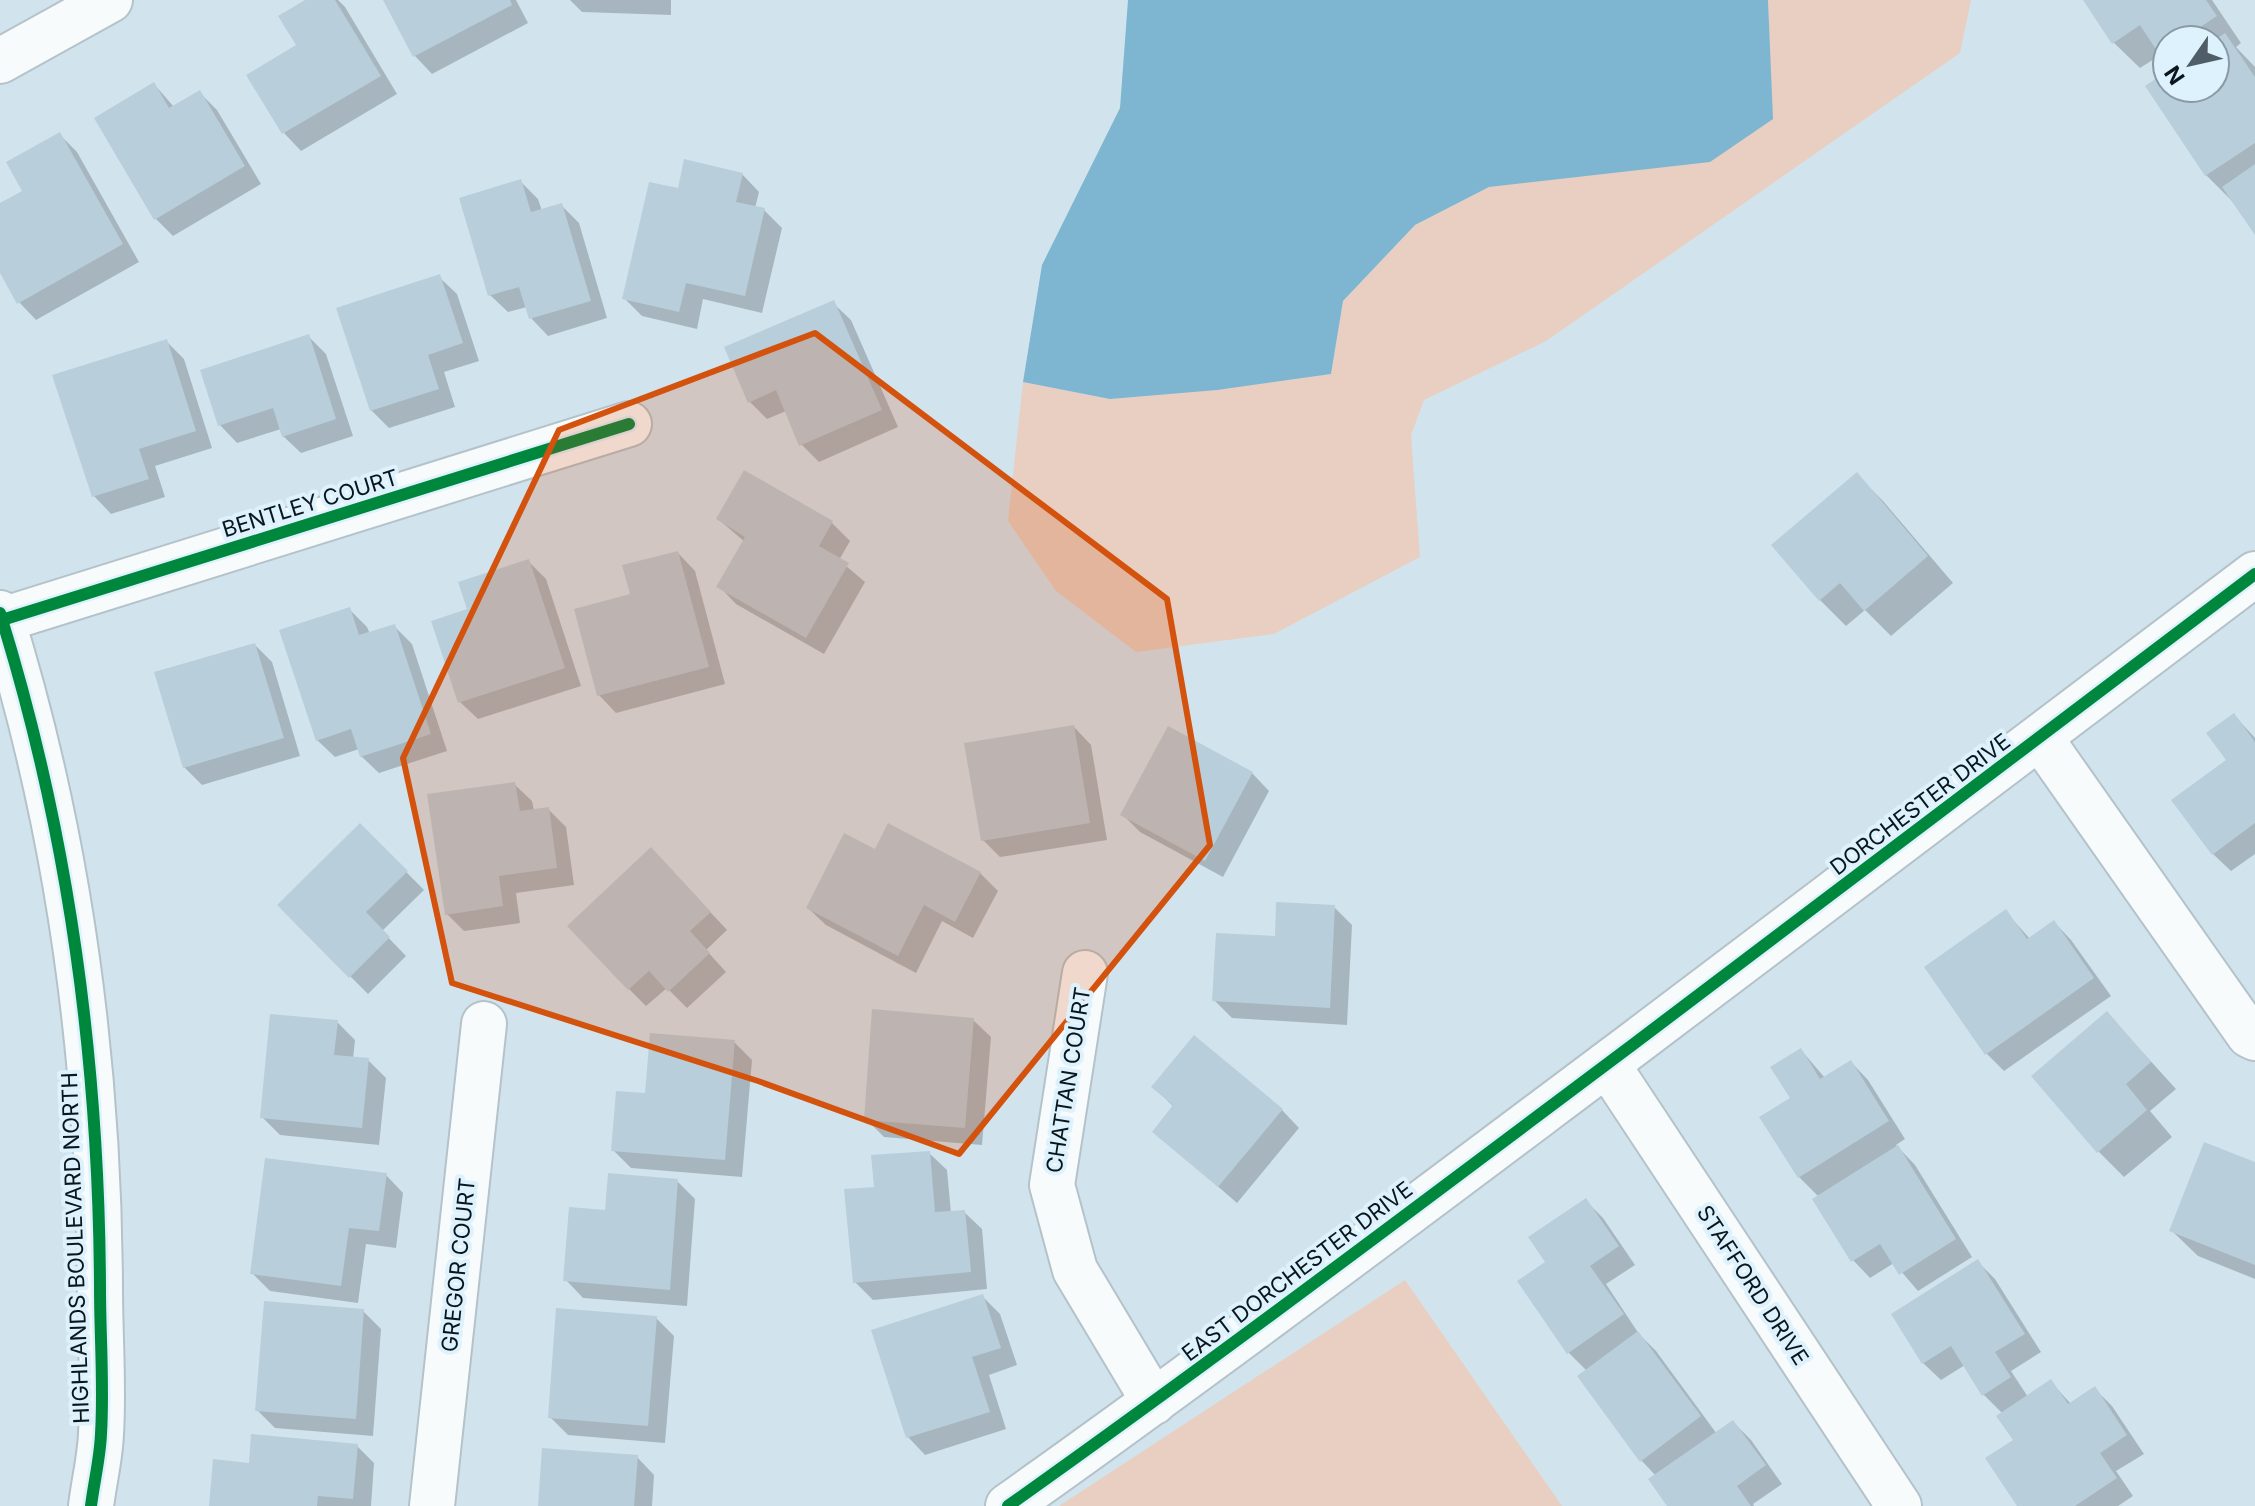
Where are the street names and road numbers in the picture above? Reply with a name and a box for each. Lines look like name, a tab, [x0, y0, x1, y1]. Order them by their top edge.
street label: BENTLEY COURT	[219, 464, 401, 542]
street label: DORCHESTER DRIVE	[1825, 728, 2015, 880]
street label: CHATTAN COURT	[1040, 985, 1096, 1175]
street label: HIGHLANDS BOULEVARD NORTH	[56, 1072, 94, 1424]
street label: EAST DORCHESTER DRIVE	[1177, 1176, 1417, 1366]
street label: GREGOR COURT	[436, 1177, 480, 1353]
street label: STAFFORD DRIVE	[1692, 1200, 1814, 1370]

